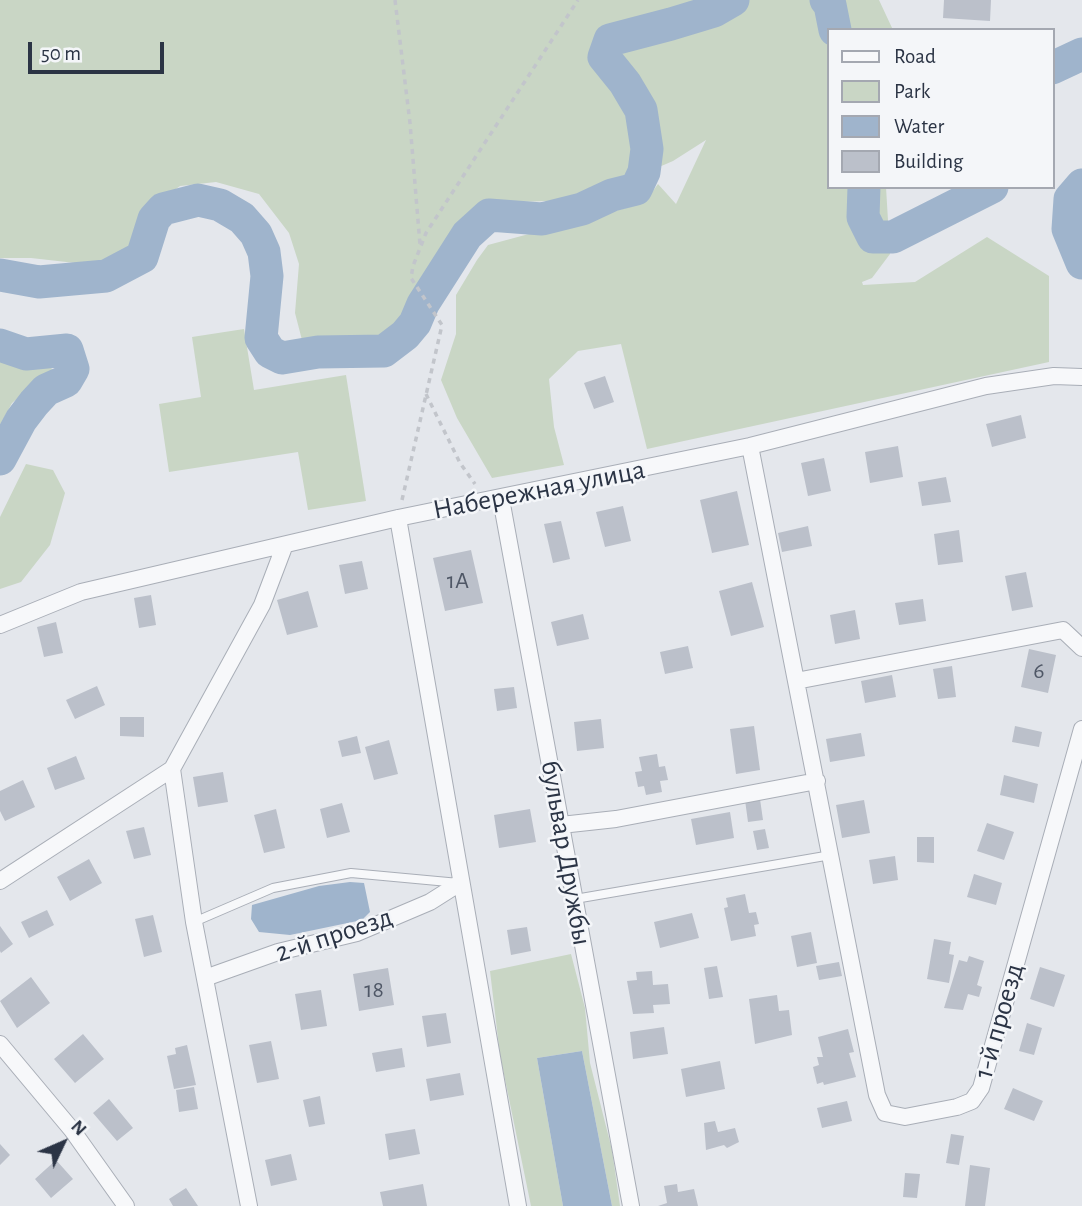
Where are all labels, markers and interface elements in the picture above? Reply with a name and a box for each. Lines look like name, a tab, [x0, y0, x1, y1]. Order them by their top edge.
scale bar	[32, 28, 168, 72]
legend	[827, 28, 1054, 189]
text: 50 m	[41, 43, 81, 64]
text: Road	[894, 46, 936, 67]
text: Park	[894, 81, 930, 102]
text: Water	[894, 116, 944, 137]
text: Building	[894, 151, 963, 172]
street label: Набережная улица	[430, 453, 648, 527]
house number: 1А	[447, 567, 469, 595]
house number: 6	[1033, 657, 1045, 685]
street label: бульвар Дружбы	[533, 758, 599, 948]
street label: 2-й проезд	[271, 900, 397, 970]
street label: 1-й проезд	[967, 960, 1031, 1082]
house number: 18	[364, 976, 384, 1004]
north arrow	[28, 1108, 98, 1178]
text: N	[67, 1117, 90, 1139]

